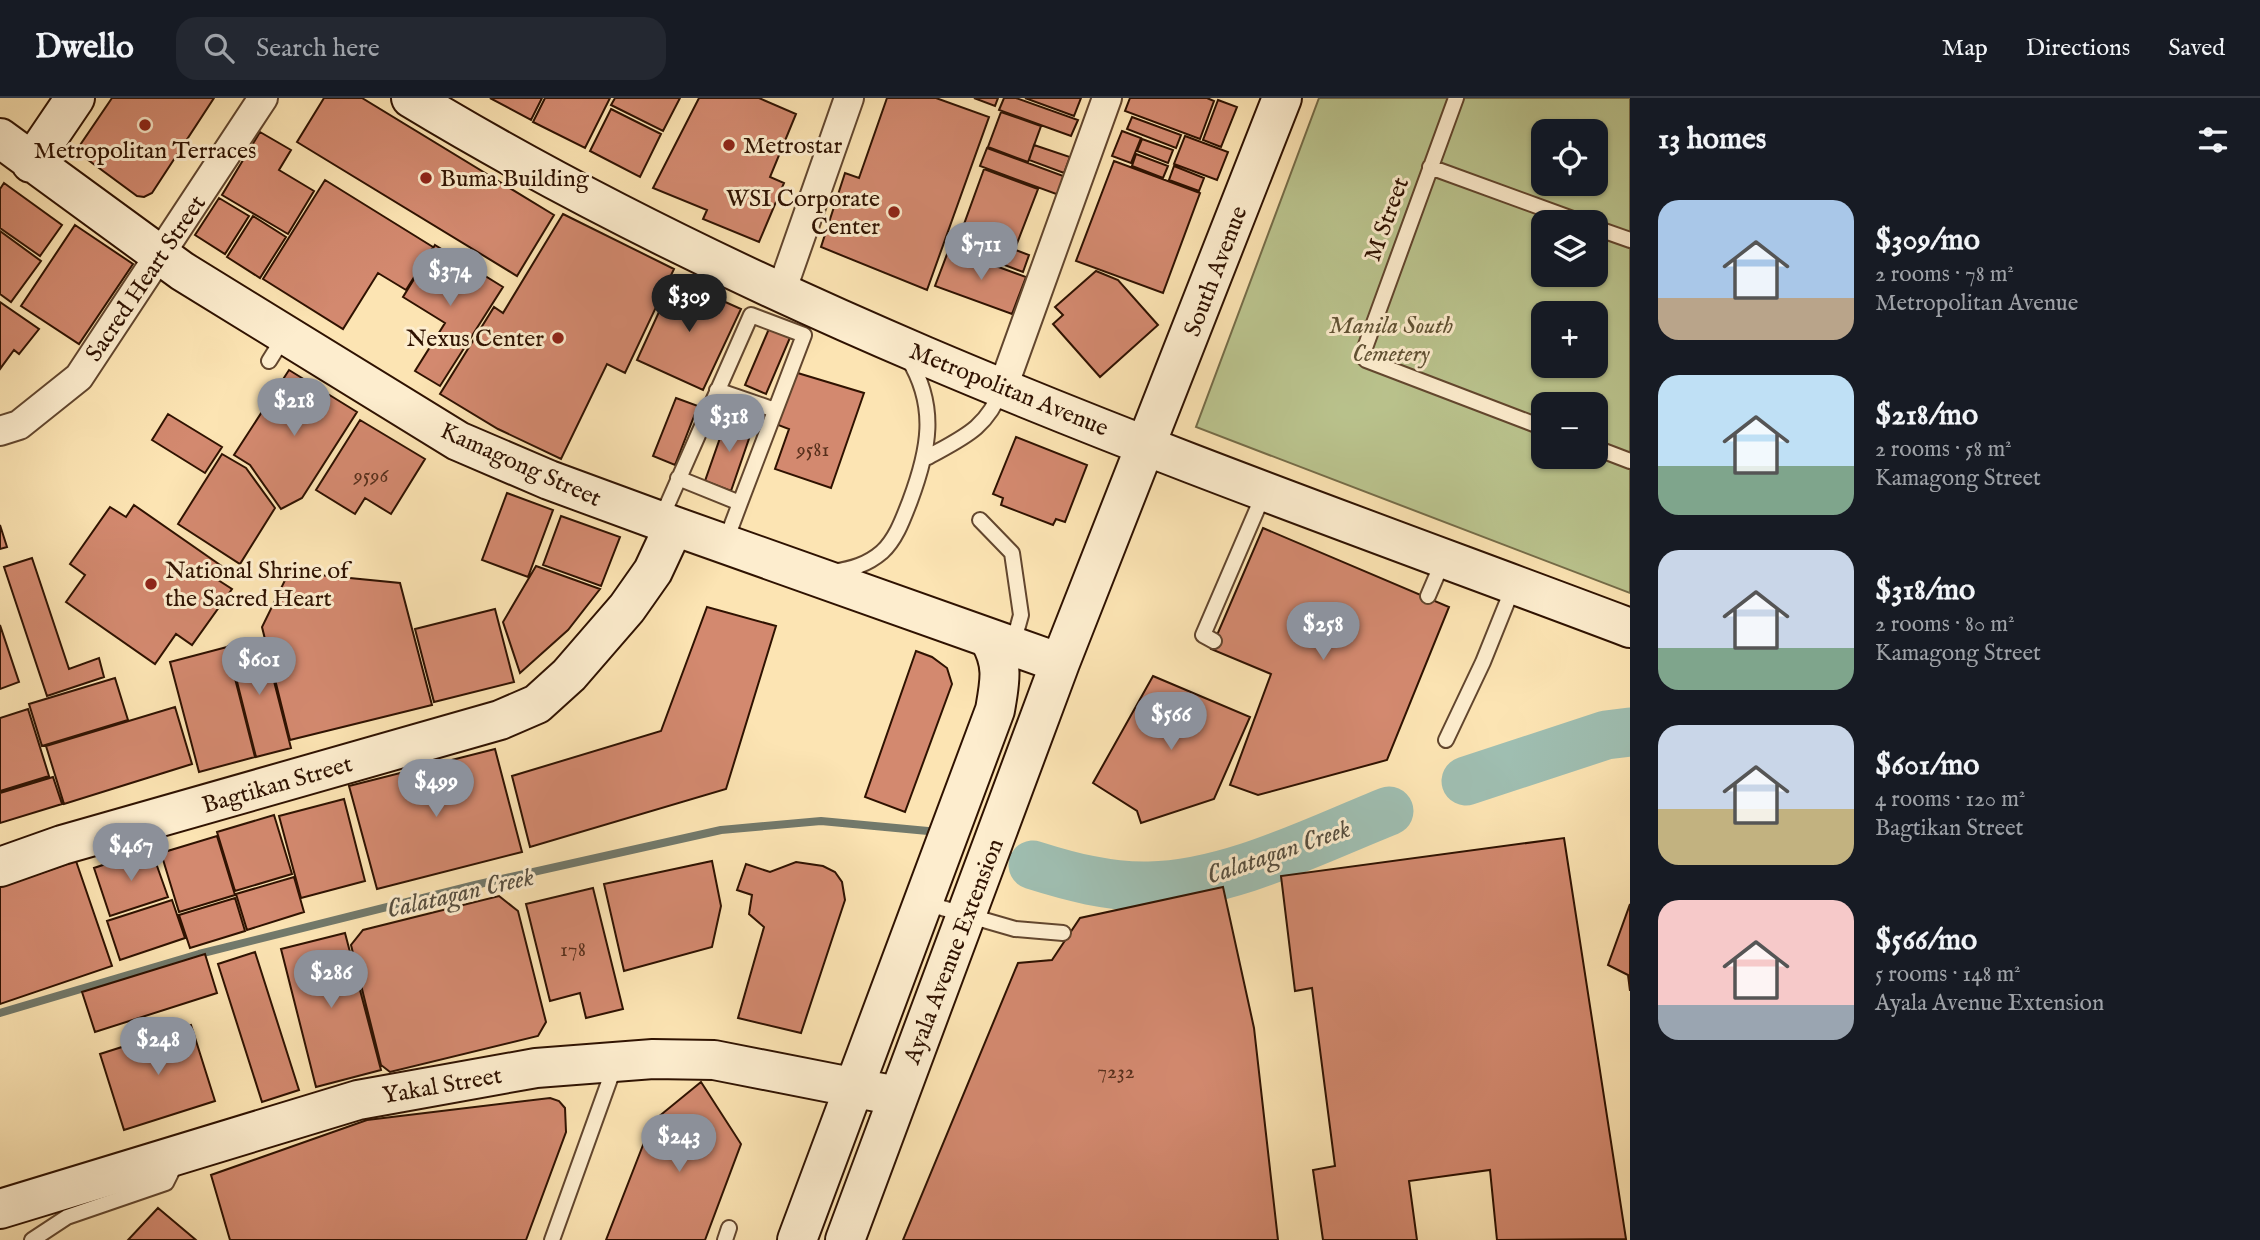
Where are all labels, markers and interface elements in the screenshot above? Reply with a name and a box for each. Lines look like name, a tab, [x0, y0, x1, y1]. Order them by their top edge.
search box	[176, 17, 666, 80]
text: Dwello	[35, 27, 134, 69]
icon: search	[200, 29, 238, 67]
text: Search here	[256, 32, 380, 65]
text: Map	[1942, 33, 1988, 64]
text: Directions	[2026, 33, 2130, 64]
text: Saved	[2168, 33, 2225, 64]
marker: Metropolitan Terraces	[137, 117, 153, 133]
map controls	[1531, 119, 1608, 469]
button: locate	[1531, 119, 1608, 196]
text: 13 homes	[1658, 121, 1766, 159]
icon: filters	[2194, 121, 2232, 159]
place label: Metrostar	[743, 131, 842, 162]
place label: Metropolitan Terraces	[34, 136, 256, 167]
marker: Metrostar	[721, 137, 737, 153]
place label: Buma Building	[440, 164, 590, 195]
marker: Buma Building	[418, 170, 434, 186]
street label: M Street	[1358, 173, 1417, 266]
place label: WSI Corporate Center	[726, 184, 880, 243]
street label: Sacred Heart Street	[79, 190, 213, 368]
street label: South Avenue	[1177, 202, 1255, 341]
marker: WSI Corporate Center	[886, 204, 902, 220]
button: layers	[1531, 210, 1608, 287]
pin: $711	[940, 222, 1022, 282]
text: $309/mo	[1875, 222, 1980, 260]
icon: home	[1714, 228, 1798, 312]
text: $711	[961, 230, 1001, 259]
pin: $374	[409, 248, 491, 308]
text: $374	[428, 256, 472, 285]
text: 2 rooms · 78 m²	[1875, 260, 2014, 289]
pin: $309	[648, 274, 730, 334]
text: $309	[668, 282, 710, 311]
text: Metropolitan Avenue	[1875, 289, 2078, 318]
button: +	[1531, 301, 1608, 378]
park label: Manila South Cemetery	[1329, 311, 1453, 370]
place label: Nexus Center	[406, 324, 544, 355]
marker: Nexus Center	[550, 330, 566, 346]
street label: Metropolitan Avenue	[904, 336, 1113, 444]
pin: $218	[253, 378, 335, 438]
text: $218	[273, 386, 315, 415]
button: −	[1531, 392, 1608, 469]
pin: $318	[688, 394, 770, 454]
text: $218/mo	[1875, 397, 1978, 435]
text: $318	[710, 402, 748, 431]
icon: home	[1714, 403, 1798, 487]
street label: Kamagong Street	[435, 416, 606, 515]
text: 2 rooms · 58 m²	[1875, 435, 2012, 464]
house number: 9581	[796, 437, 829, 464]
house number: 9596	[353, 463, 390, 490]
text: Kamagong Street	[1875, 464, 2041, 493]
place label: National Shrine of the Sacred Heart	[165, 556, 353, 615]
text: $318/mo	[1875, 572, 1975, 610]
marker: National Shrine of the Sacred Heart	[143, 576, 159, 592]
icon: home	[1714, 578, 1798, 662]
pin: $258	[1282, 602, 1364, 662]
text: $258	[1303, 610, 1343, 639]
text: 2 rooms · 80 m²	[1875, 610, 2015, 639]
pin: $601	[218, 638, 300, 697]
text: Kamagong Street	[1875, 639, 2041, 668]
text: $601	[238, 645, 280, 674]
pin: $566	[1130, 692, 1212, 752]
text: $566	[1151, 700, 1191, 729]
text: $601/mo	[1875, 747, 1979, 785]
street label: Bagtikan Street	[199, 749, 356, 822]
icon: home	[1714, 753, 1798, 837]
pin: $499	[395, 760, 477, 819]
text: $499	[414, 767, 458, 796]
text: 4 rooms · 120 m²	[1875, 785, 2025, 814]
water label: Calatagan Creek	[1202, 812, 1356, 893]
text: Bagtikan Street	[1875, 814, 2023, 843]
pin: $467	[90, 824, 172, 883]
text: $467	[109, 831, 153, 860]
street label: Ayala Avenue Extension	[897, 834, 1012, 1070]
water label: Calatagan Creek	[383, 860, 538, 927]
text: $566/mo	[1875, 922, 1977, 960]
icon: home	[1714, 928, 1798, 1012]
house number: 178	[560, 937, 586, 964]
pin: $286	[290, 950, 372, 1010]
text: $286	[310, 958, 352, 987]
text: 5 rooms · 148 m²	[1875, 960, 2021, 989]
text: Ayala Avenue Extension	[1875, 989, 2104, 1018]
pin: $248	[117, 1018, 199, 1077]
text: $248	[136, 1025, 180, 1054]
house number: 7232	[1097, 1059, 1135, 1086]
street label: Yakal Street	[380, 1061, 504, 1112]
pin: $243	[638, 1114, 720, 1174]
text: $243	[657, 1122, 701, 1151]

